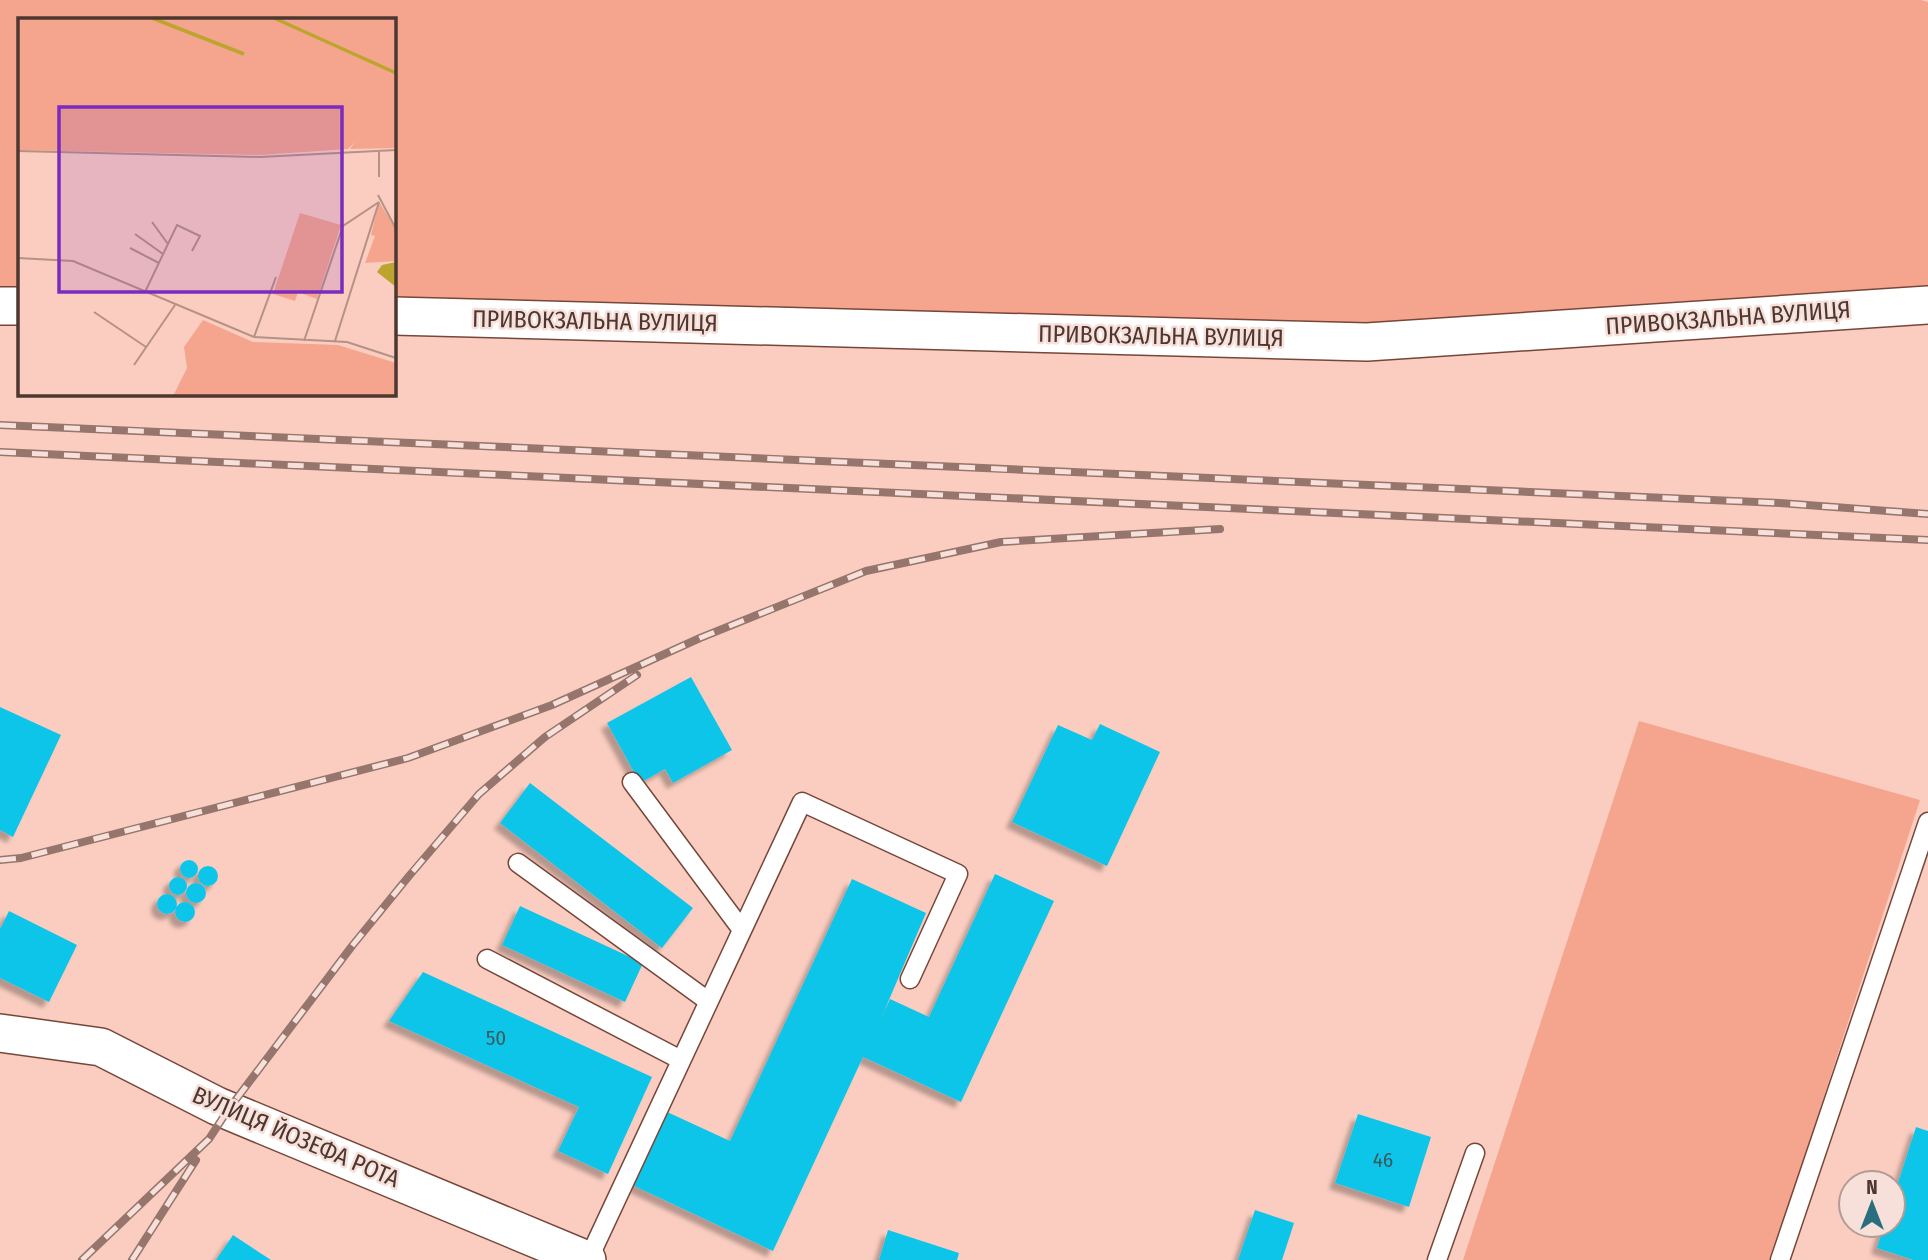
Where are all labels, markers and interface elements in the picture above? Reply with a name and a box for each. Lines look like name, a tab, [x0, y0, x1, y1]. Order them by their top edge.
inset map	[18, 18, 396, 396]
street label: ПРИВОКЗАЛЬНА ВУЛИЦЯ	[1604, 295, 1852, 341]
street label: ПРИВОКЗАЛЬНА ВУЛИЦЯ	[472, 305, 718, 337]
street label: ПРИВОКЗАЛЬНА ВУЛИЦЯ	[1038, 320, 1284, 352]
house number: 50	[486, 1025, 506, 1051]
street label: ВУЛИЦЯ ЙОЗЕФА РОТА	[188, 1081, 404, 1193]
house number: 46	[1373, 1147, 1393, 1173]
north arrow	[1837, 1169, 1907, 1239]
text: N	[1866, 1176, 1878, 1199]

